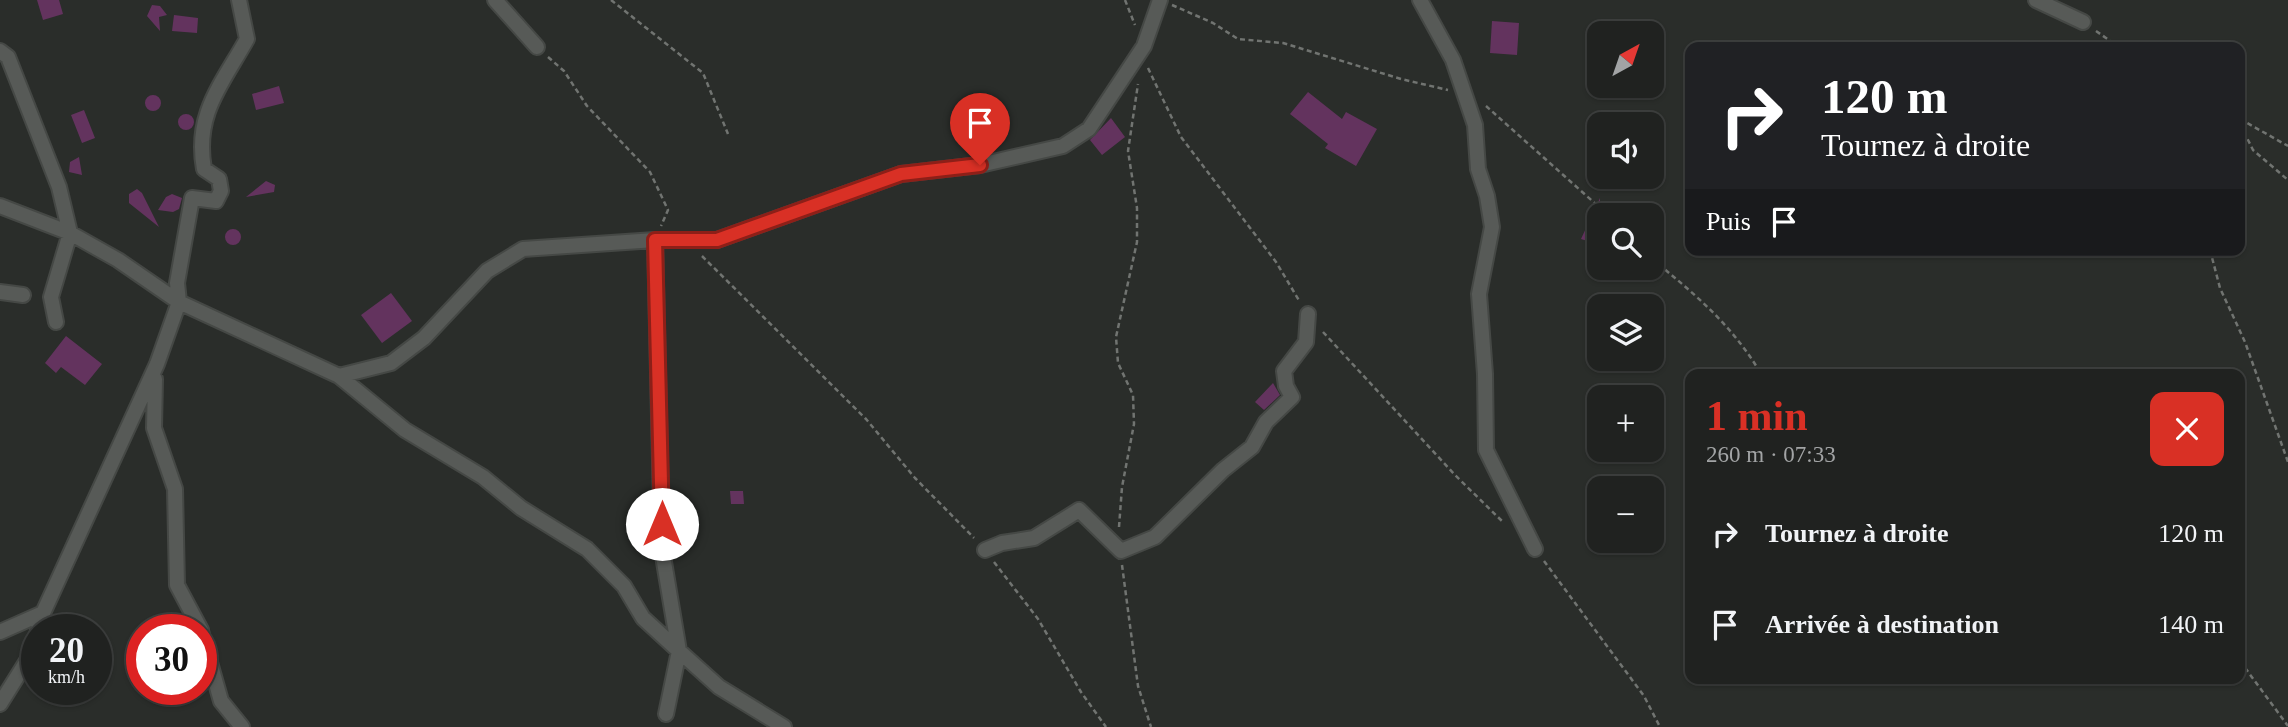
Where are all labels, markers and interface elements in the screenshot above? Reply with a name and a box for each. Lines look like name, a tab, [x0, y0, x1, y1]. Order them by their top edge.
north arrow	[1587, 21, 1664, 98]
map controls	[1587, 21, 1664, 553]
text: 120 m	[1821, 69, 1948, 124]
icon: right	[1706, 70, 1797, 161]
pin	[950, 93, 1010, 165]
icon: arrive	[961, 104, 999, 142]
button: sound	[1587, 112, 1664, 189]
text: Tournez à droite	[1821, 127, 2030, 163]
button: search	[1587, 203, 1664, 280]
icon: arrive	[1765, 203, 1803, 241]
text: Puis	[1706, 207, 1751, 236]
button: layers	[1587, 294, 1664, 371]
button: +	[1587, 385, 1664, 462]
button: close	[2150, 392, 2224, 466]
text: 1 min	[1706, 393, 1808, 439]
text: 260 m · 07:33	[1706, 442, 1836, 467]
button: −	[1587, 476, 1664, 553]
position arrow	[625, 487, 699, 561]
icon: right	[1706, 515, 1744, 553]
text: Tournez à droite	[1765, 519, 1948, 548]
text: 120 m	[2158, 519, 2224, 548]
icon: arrive	[1706, 606, 1744, 644]
text: Arrivée à destination	[1765, 610, 1999, 639]
text: 140 m	[2158, 610, 2224, 639]
speed limit sign: 30	[126, 614, 217, 705]
text: 20	[49, 631, 84, 670]
text: km/h	[48, 667, 85, 687]

